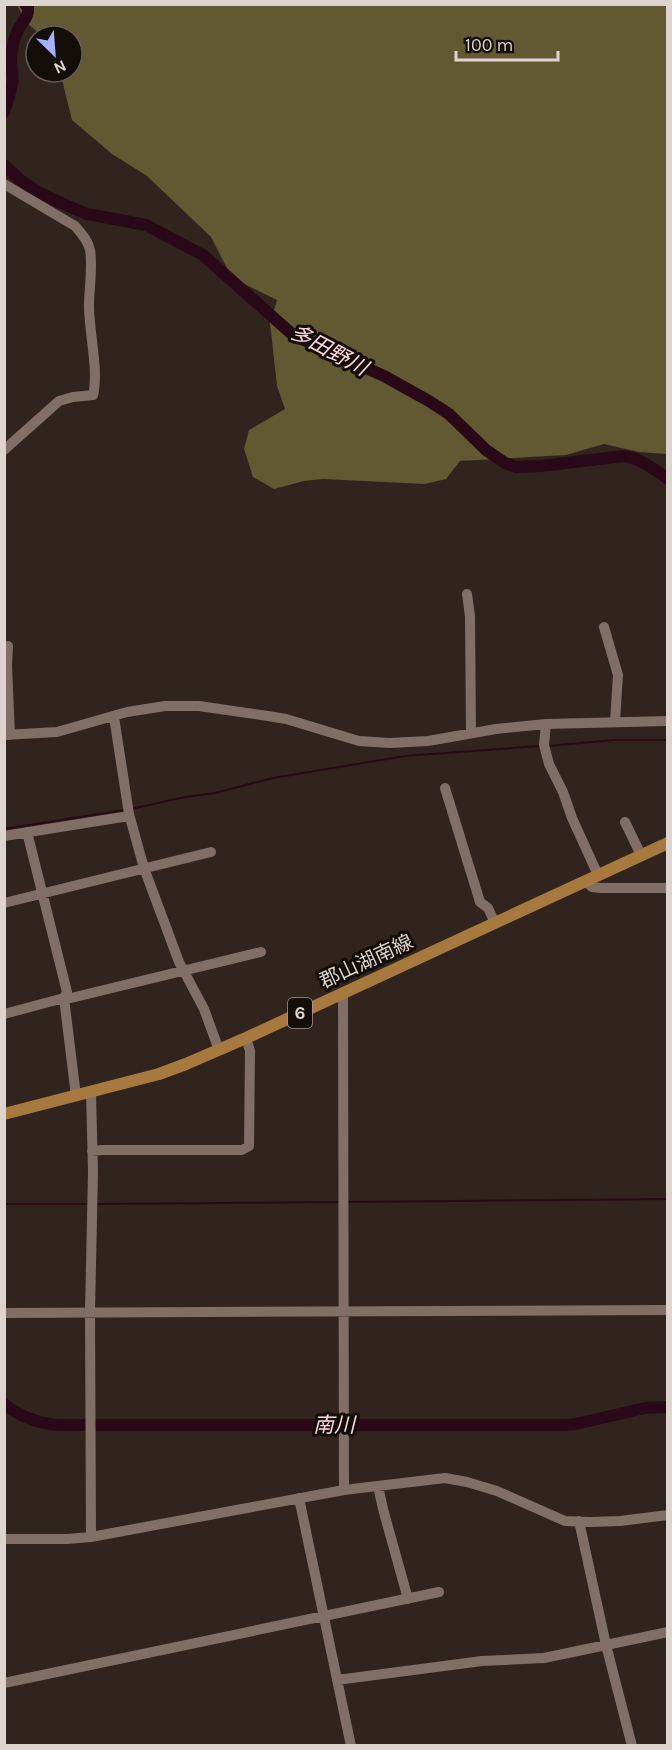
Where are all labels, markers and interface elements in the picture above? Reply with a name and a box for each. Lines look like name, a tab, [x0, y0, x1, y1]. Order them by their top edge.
north arrow	[24, 24, 84, 84]
scale bar	[456, 24, 558, 62]
text: 100 m	[465, 34, 513, 56]
text: N	[51, 56, 69, 78]
water label: 多田野川	[286, 320, 373, 381]
street label: 郡山湖南線	[316, 930, 416, 993]
road number: 6	[288, 998, 312, 1028]
water label: 南川	[313, 1413, 357, 1437]

